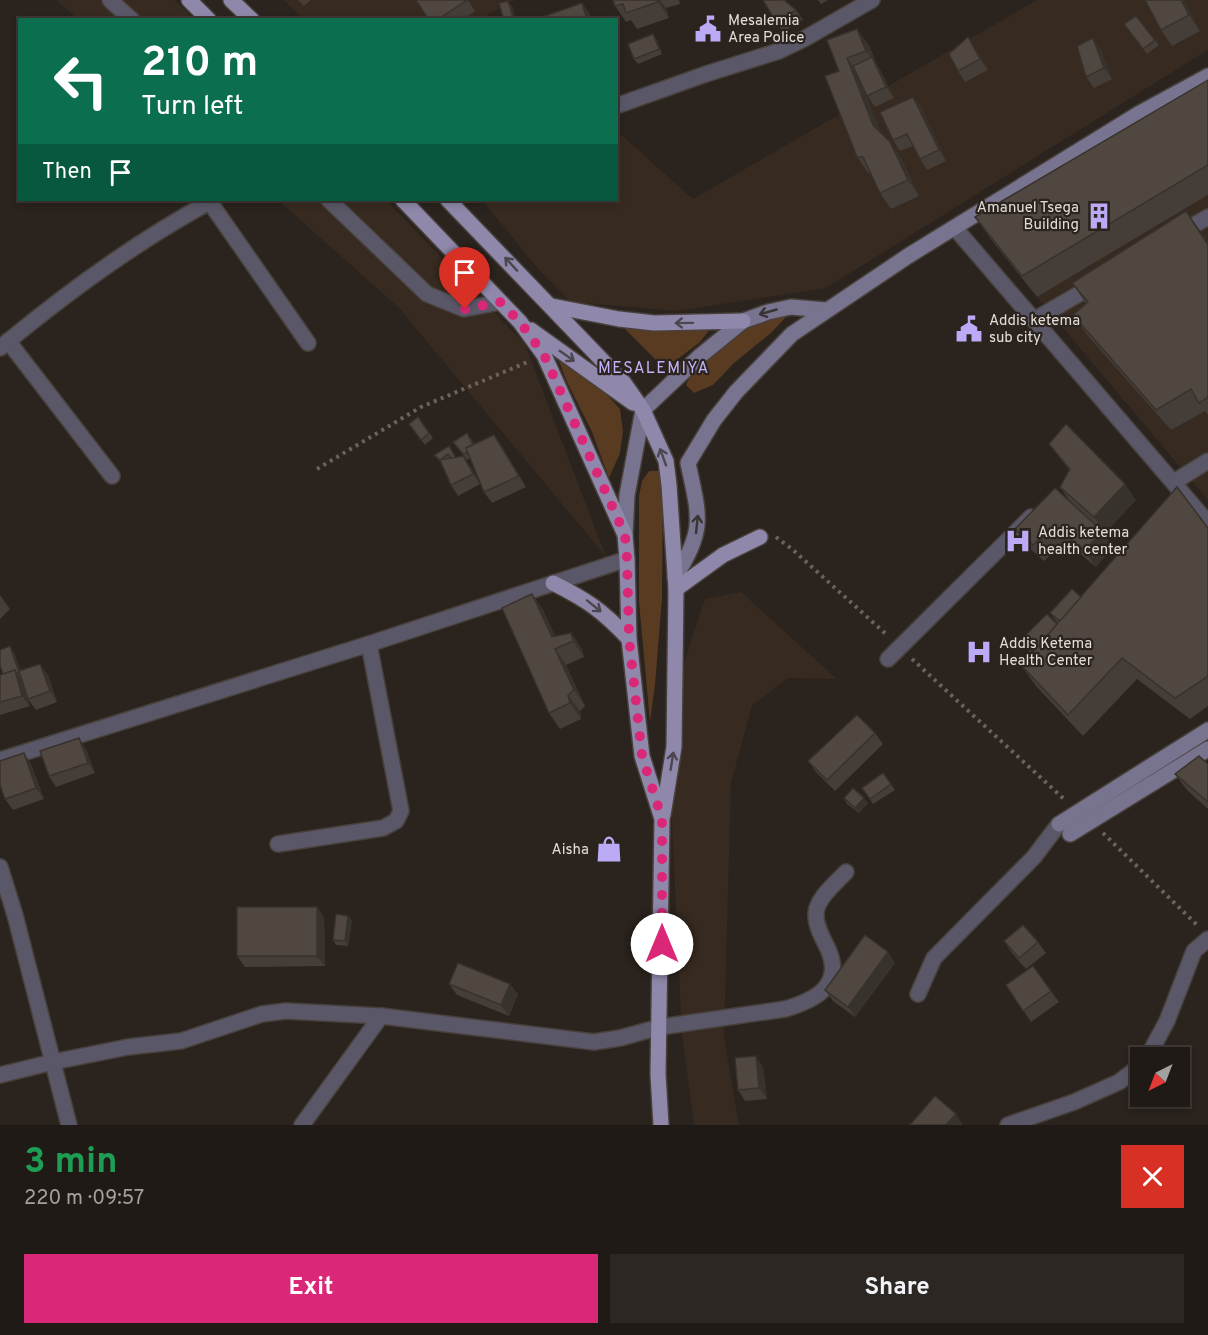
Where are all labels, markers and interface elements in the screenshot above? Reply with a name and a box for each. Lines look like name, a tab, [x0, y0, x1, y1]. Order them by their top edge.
place label: Mesalemia Area Police	[728, 12, 804, 48]
public building icon: Mesalemia Area Police	[693, 14, 723, 44]
text: 210 m	[141, 38, 258, 91]
icon: left	[42, 42, 120, 120]
text: Turn left	[141, 90, 243, 124]
icon: arrive	[104, 156, 137, 189]
text: Then	[42, 159, 92, 186]
place label: Amanuel Tsega Building	[977, 199, 1079, 235]
building icon: Amanuel Tsega Building	[1084, 201, 1114, 231]
pin	[439, 247, 490, 309]
icon: arrive	[448, 256, 481, 289]
one-way arrow	[504, 257, 518, 272]
one-way arrow	[759, 307, 778, 319]
place label: Addis ketema sub city	[989, 312, 1080, 348]
public building icon: Addis ketema sub city	[954, 314, 984, 344]
one-way arrow	[675, 317, 695, 329]
one-way arrow	[559, 350, 575, 362]
district label: MESALEMIYA	[598, 359, 710, 379]
one-way arrow	[657, 448, 668, 467]
one-way arrow	[692, 515, 703, 534]
place label: Addis ketema health center	[1038, 524, 1129, 560]
hospital icon: Addis ketema health center	[1003, 526, 1033, 556]
one-way arrow	[586, 600, 602, 613]
place label: Addis Ketema Health Center	[999, 635, 1093, 671]
hospital icon: Addis Ketema Health Center	[964, 637, 994, 667]
one-way arrow	[666, 752, 677, 772]
shop icon: Aisha	[594, 834, 624, 864]
place label: Aisha	[552, 841, 589, 860]
position arrow	[630, 912, 694, 976]
north arrow	[1130, 1047, 1190, 1107]
map controls	[1130, 1047, 1190, 1107]
text: 3 min	[24, 1140, 118, 1186]
button: close	[1121, 1145, 1184, 1208]
text: 220 m · 09:57	[24, 1186, 144, 1212]
button: Exit	[24, 1254, 598, 1323]
button: Share	[610, 1254, 1184, 1323]

